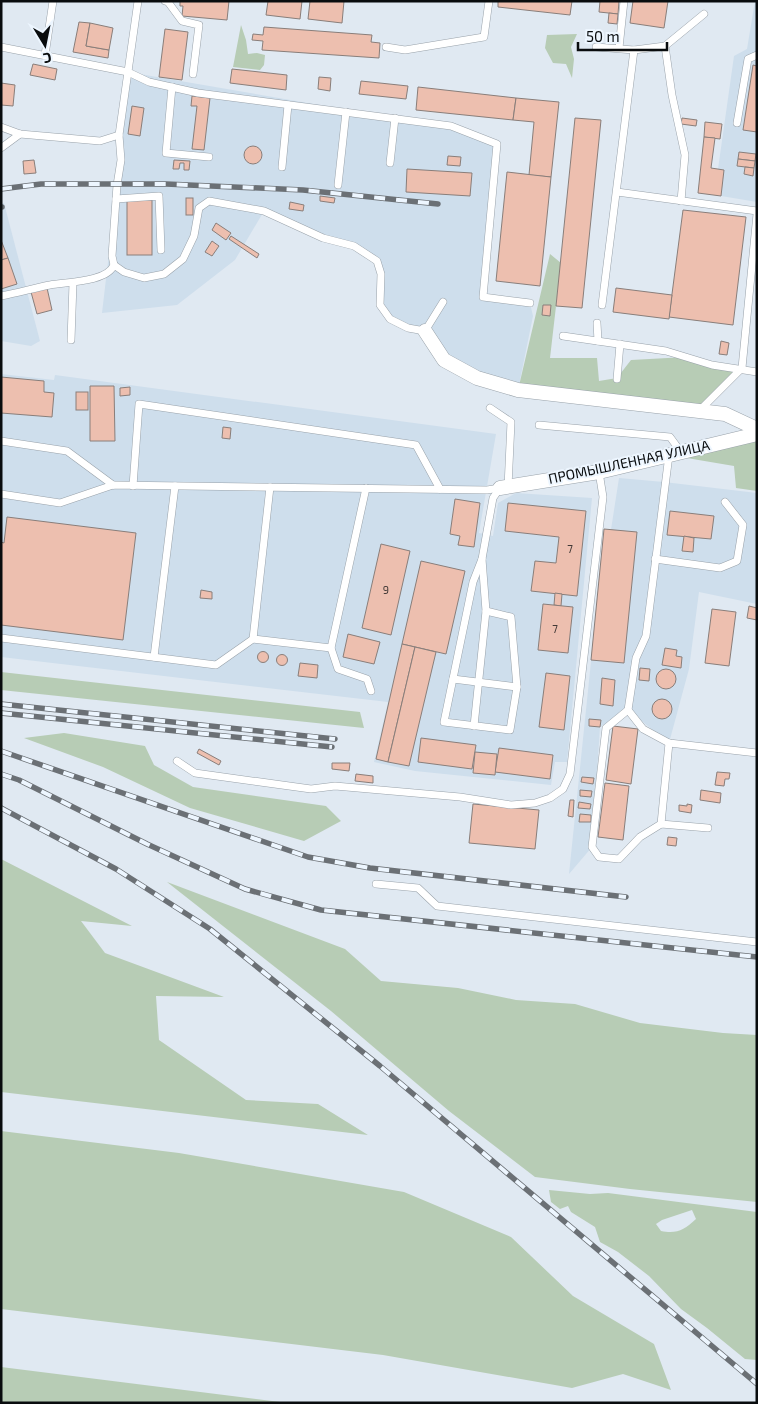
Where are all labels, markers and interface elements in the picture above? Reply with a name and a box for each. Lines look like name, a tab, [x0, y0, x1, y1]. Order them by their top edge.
north arrow	[20, 20, 70, 70]
scale bar	[578, 20, 667, 52]
text: 50 m	[586, 27, 620, 45]
text: С	[42, 49, 53, 67]
street label: ПРОМЫШЛЕННАЯ УЛИЦА	[547, 436, 711, 487]
house number: 7	[567, 542, 573, 555]
house number: 9	[383, 583, 389, 596]
house number: 7	[552, 622, 558, 635]

